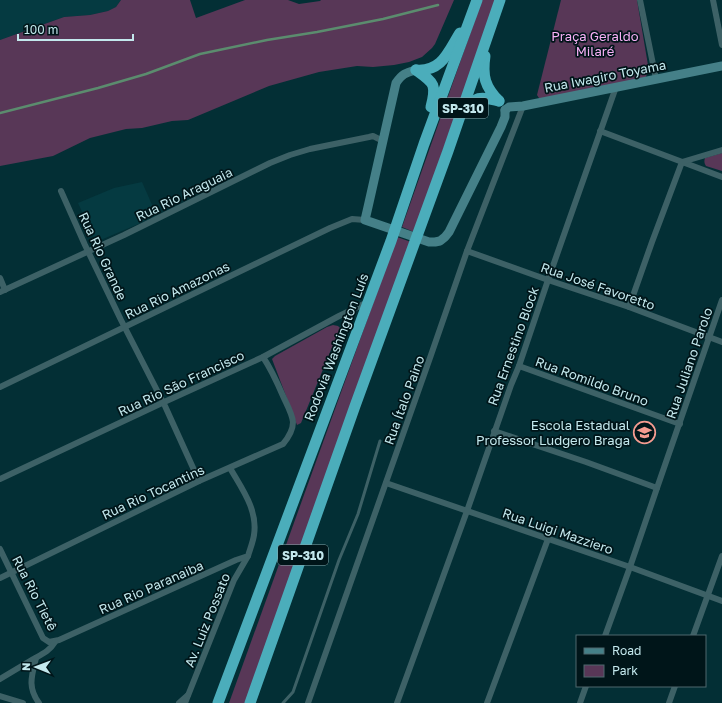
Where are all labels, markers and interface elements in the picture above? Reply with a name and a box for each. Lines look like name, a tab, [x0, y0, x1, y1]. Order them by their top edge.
scale bar	[18, 16, 133, 42]
text: 100 m	[24, 22, 58, 37]
park label: Praça Geraldo Milaré	[551, 28, 639, 59]
street label: Rua Iwagiro Toyama	[543, 56, 667, 96]
road number: SP-310	[438, 98, 488, 118]
street label: Rua Rio Araguaia	[133, 164, 235, 224]
street label: Rua Rio Grande	[76, 209, 130, 303]
street label: Rua Rio Amazonas	[122, 258, 232, 322]
street label: Rua José Favoretto	[539, 259, 657, 313]
street label: Rodovia Washington Luís	[300, 271, 372, 423]
street label: Rua Ernestino Block	[484, 284, 542, 408]
street label: Rua Juliano Parolo	[662, 305, 716, 421]
street label: Rua Rio São Francisco	[115, 347, 247, 419]
street label: Rua Ítalo Paino	[380, 353, 428, 447]
street label: Rua Romildo Bruno	[533, 353, 651, 409]
place label: Escola Estadual Professor Ludgero Braga	[476, 417, 630, 448]
school or university icon: Escola Estadual Professor Ludgero Braga	[632, 419, 658, 445]
street label: Rua Rio Tocantins	[99, 461, 207, 523]
street label: Rua Luigi Mazziero	[501, 505, 616, 558]
road number: SP-310	[278, 545, 328, 565]
street label: Rua Rio Tietê	[9, 553, 61, 633]
street label: Rua Rio Paranaiba	[96, 557, 206, 617]
street label: Av. Luiz Possato	[181, 570, 233, 669]
legend	[576, 635, 706, 687]
text: Road	[612, 643, 641, 658]
north arrow	[16, 647, 56, 687]
text: N	[19, 663, 32, 671]
text: Park	[612, 663, 638, 678]

